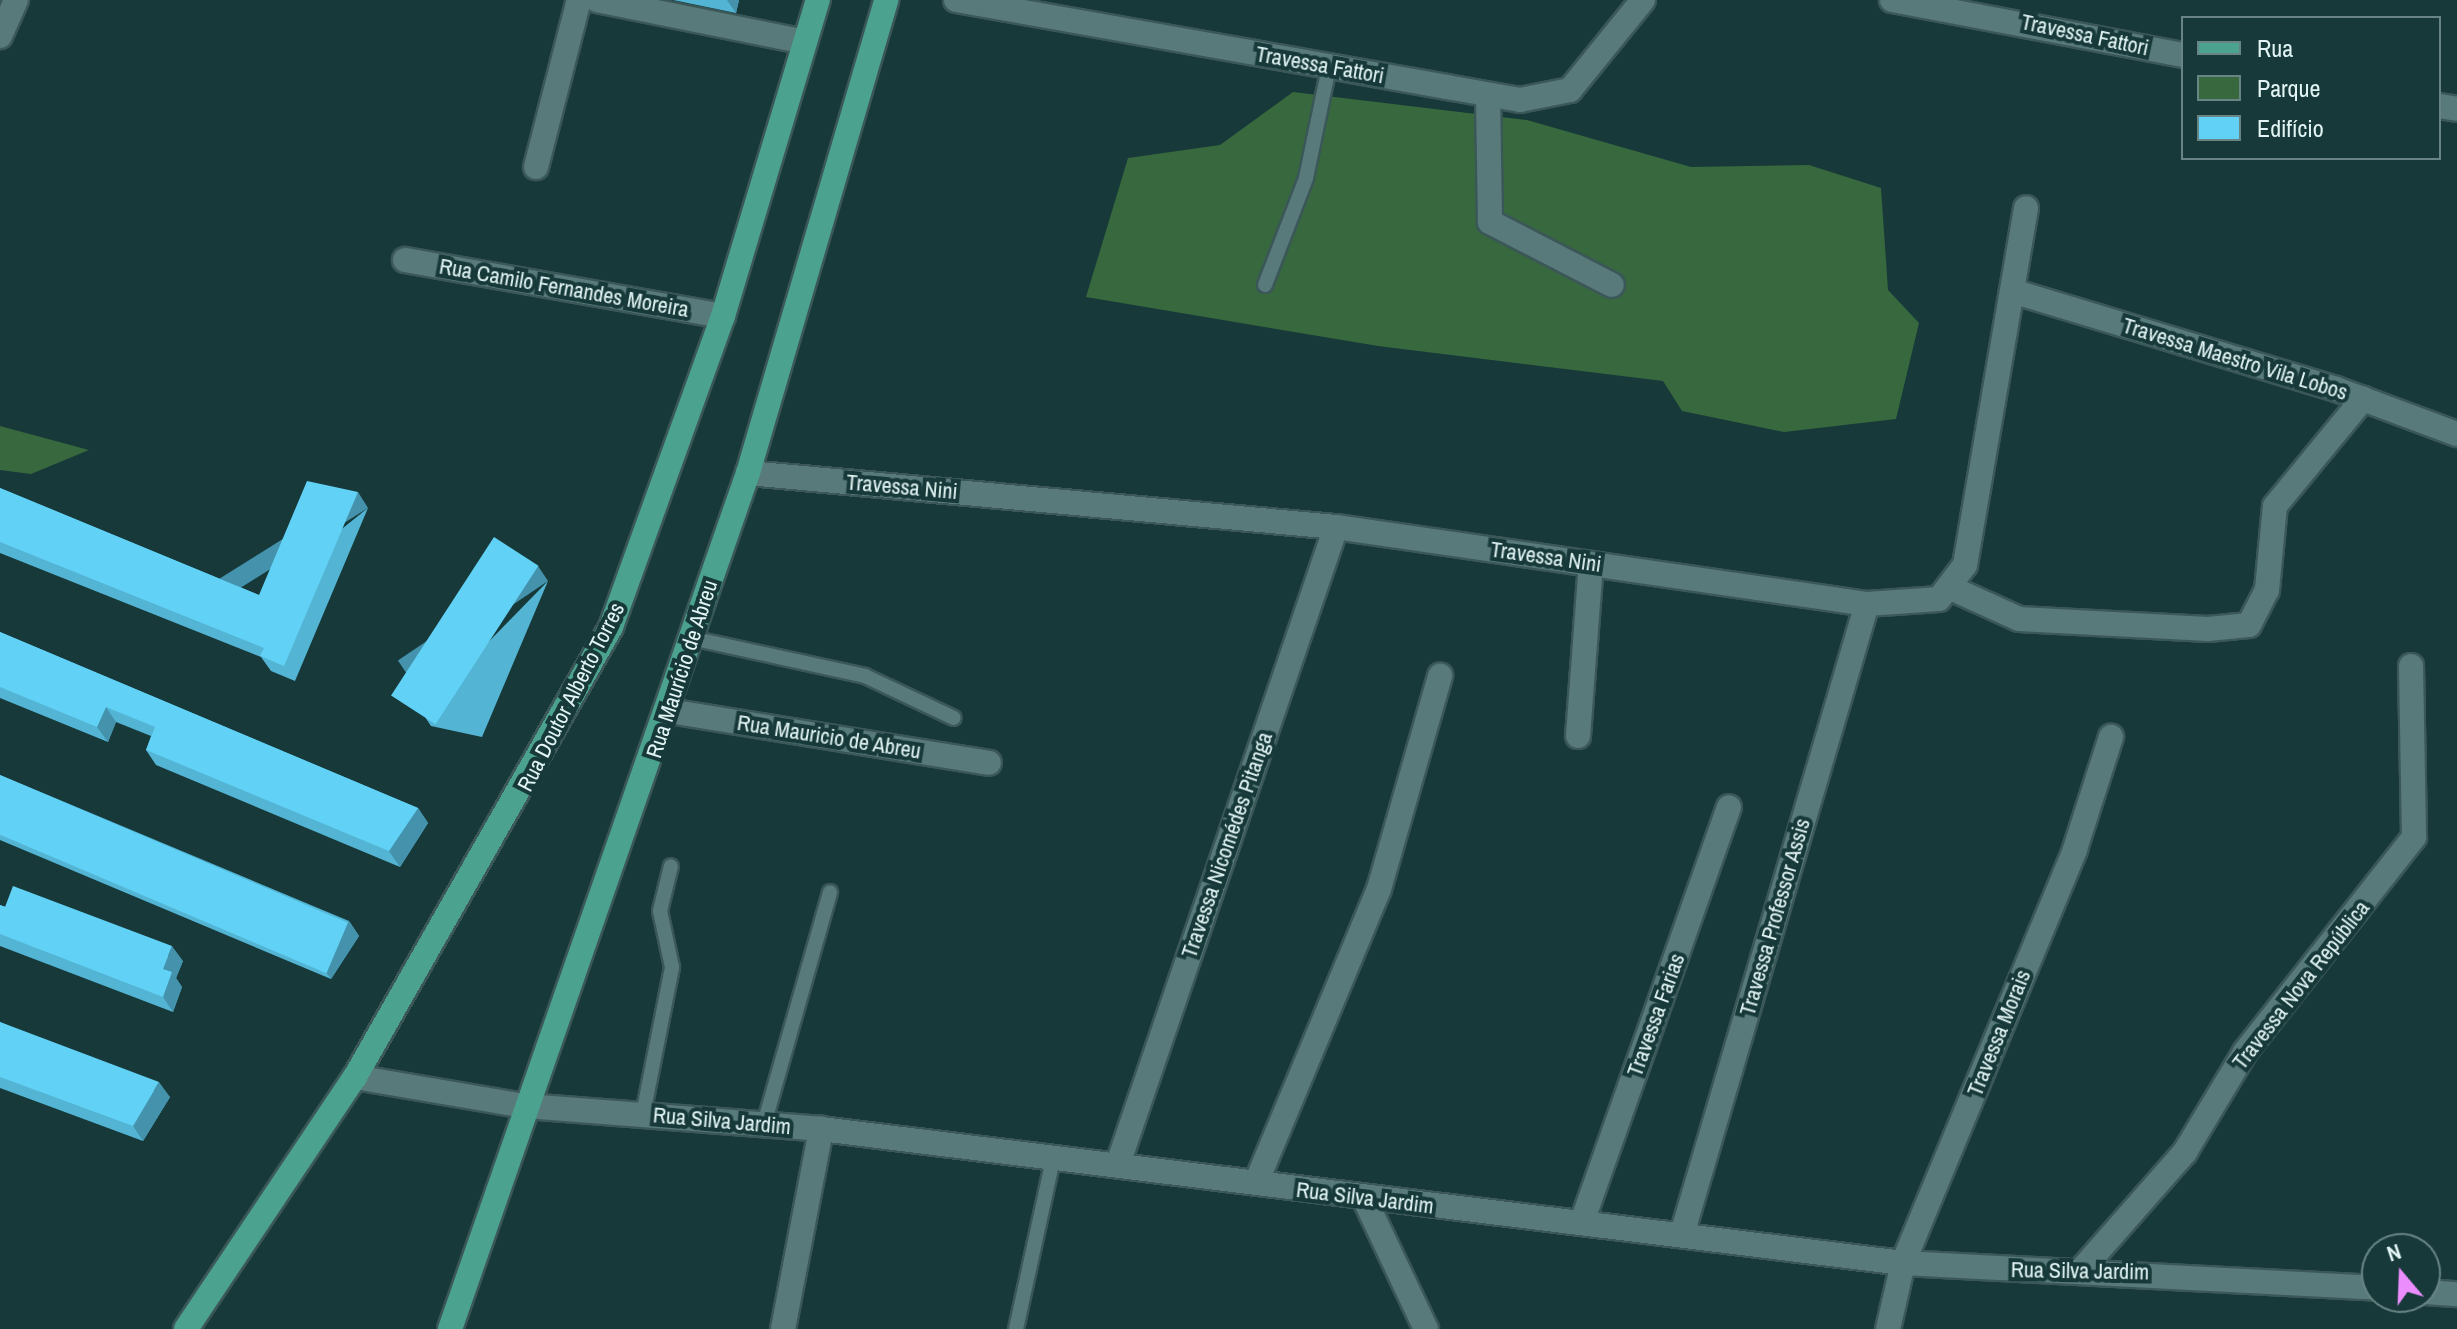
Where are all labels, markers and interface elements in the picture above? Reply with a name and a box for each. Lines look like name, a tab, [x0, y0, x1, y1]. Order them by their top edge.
street label: Travessa Fattori	[2019, 9, 2151, 61]
legend	[2181, 16, 2441, 160]
text: Rua	[2257, 32, 2293, 64]
street label: Travessa Fattori	[1254, 41, 1386, 89]
text: Parque	[2257, 72, 2320, 104]
text: Edifício	[2257, 112, 2324, 144]
street label: Rua Camilo Fernandes Moreira	[437, 253, 691, 323]
street label: Travessa Maestro Vila Lobos	[2119, 312, 2351, 406]
street label: Travessa Nini	[845, 469, 959, 505]
street label: Travessa Nini	[1489, 536, 1603, 578]
street label: Rua Maurício de Abreu	[641, 576, 723, 762]
street label: Rua Doutor Alberto Torres	[512, 598, 630, 796]
street label: Rua Mauricio de Abreu	[735, 709, 923, 765]
street label: Travessa Nicomédes Pitanga	[1176, 729, 1278, 961]
street label: Travessa Professor Assis	[1734, 815, 1816, 1019]
street label: Travessa Nova República	[2227, 895, 2375, 1075]
street label: Travessa Farias	[1622, 950, 1690, 1080]
street label: Travessa Morais	[1962, 966, 2036, 1100]
street label: Rua Silva Jardim	[652, 1102, 792, 1140]
street label: Rua Silva Jardim	[1295, 1176, 1435, 1220]
north arrow	[2361, 1233, 2441, 1313]
text: N	[2383, 1236, 2405, 1269]
street label: Rua Silva Jardim	[2011, 1257, 2149, 1285]

